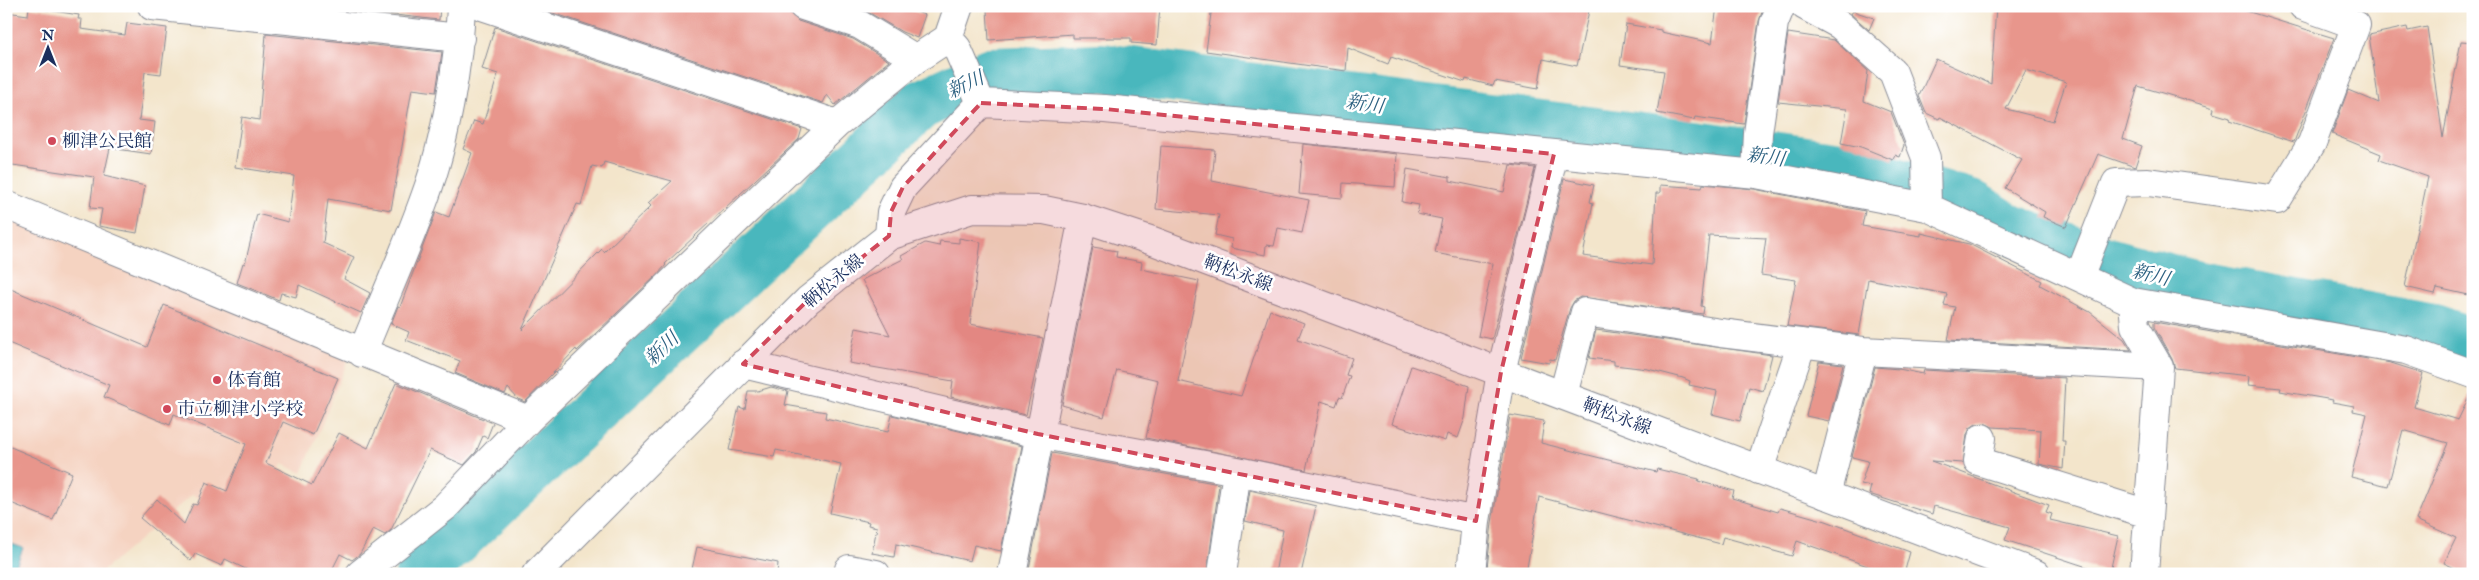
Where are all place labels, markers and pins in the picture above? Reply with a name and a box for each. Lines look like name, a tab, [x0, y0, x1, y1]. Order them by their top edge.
place label: 柳津公民館	[62, 131, 152, 154]
marker: 柳津公民館	[46, 135, 58, 147]
place label: 体育館	[227, 370, 281, 393]
marker: 体育館	[211, 374, 223, 386]
place label: 市立柳津小学校	[177, 399, 303, 422]
marker: 市立柳津小学校	[161, 403, 173, 415]

